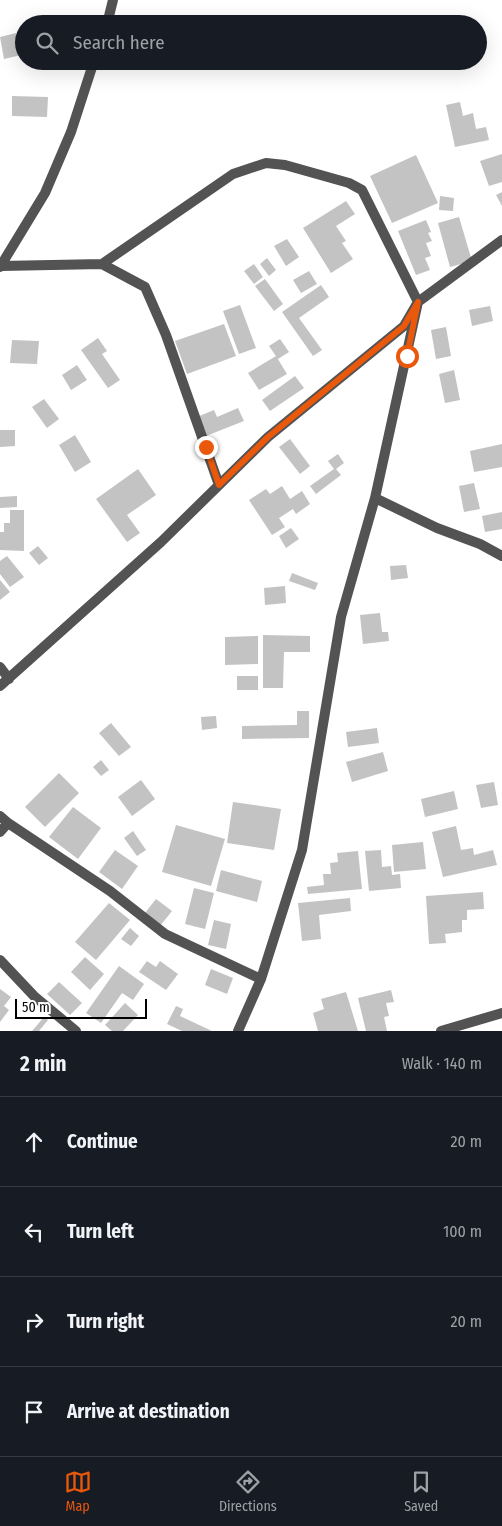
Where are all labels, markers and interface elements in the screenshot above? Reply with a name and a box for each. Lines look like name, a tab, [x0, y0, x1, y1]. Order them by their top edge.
search box	[15, 15, 487, 70]
icon: search	[33, 29, 61, 57]
text: Search here	[73, 31, 165, 54]
route start	[396, 345, 419, 368]
route end	[195, 436, 218, 459]
scale bar	[15, 996, 148, 1019]
text: 50 m	[22, 999, 50, 1016]
text: 2 min	[20, 1051, 67, 1077]
text: Walk · 140 m	[402, 1054, 482, 1073]
icon: ahead	[20, 1128, 48, 1156]
text: Continue	[67, 1130, 138, 1153]
text: 20 m	[451, 1132, 482, 1151]
icon: left	[20, 1218, 48, 1246]
text: Turn left	[67, 1220, 134, 1243]
text: 100 m	[443, 1222, 482, 1241]
icon: right	[20, 1308, 48, 1336]
text: Turn right	[67, 1310, 144, 1333]
text: 20 m	[451, 1312, 482, 1331]
icon: arrive	[20, 1398, 48, 1426]
text: Arrive at destination	[67, 1400, 230, 1423]
tab: Map	[64, 1468, 92, 1515]
tab: Directions	[219, 1468, 277, 1515]
tab: Saved	[404, 1468, 438, 1515]

